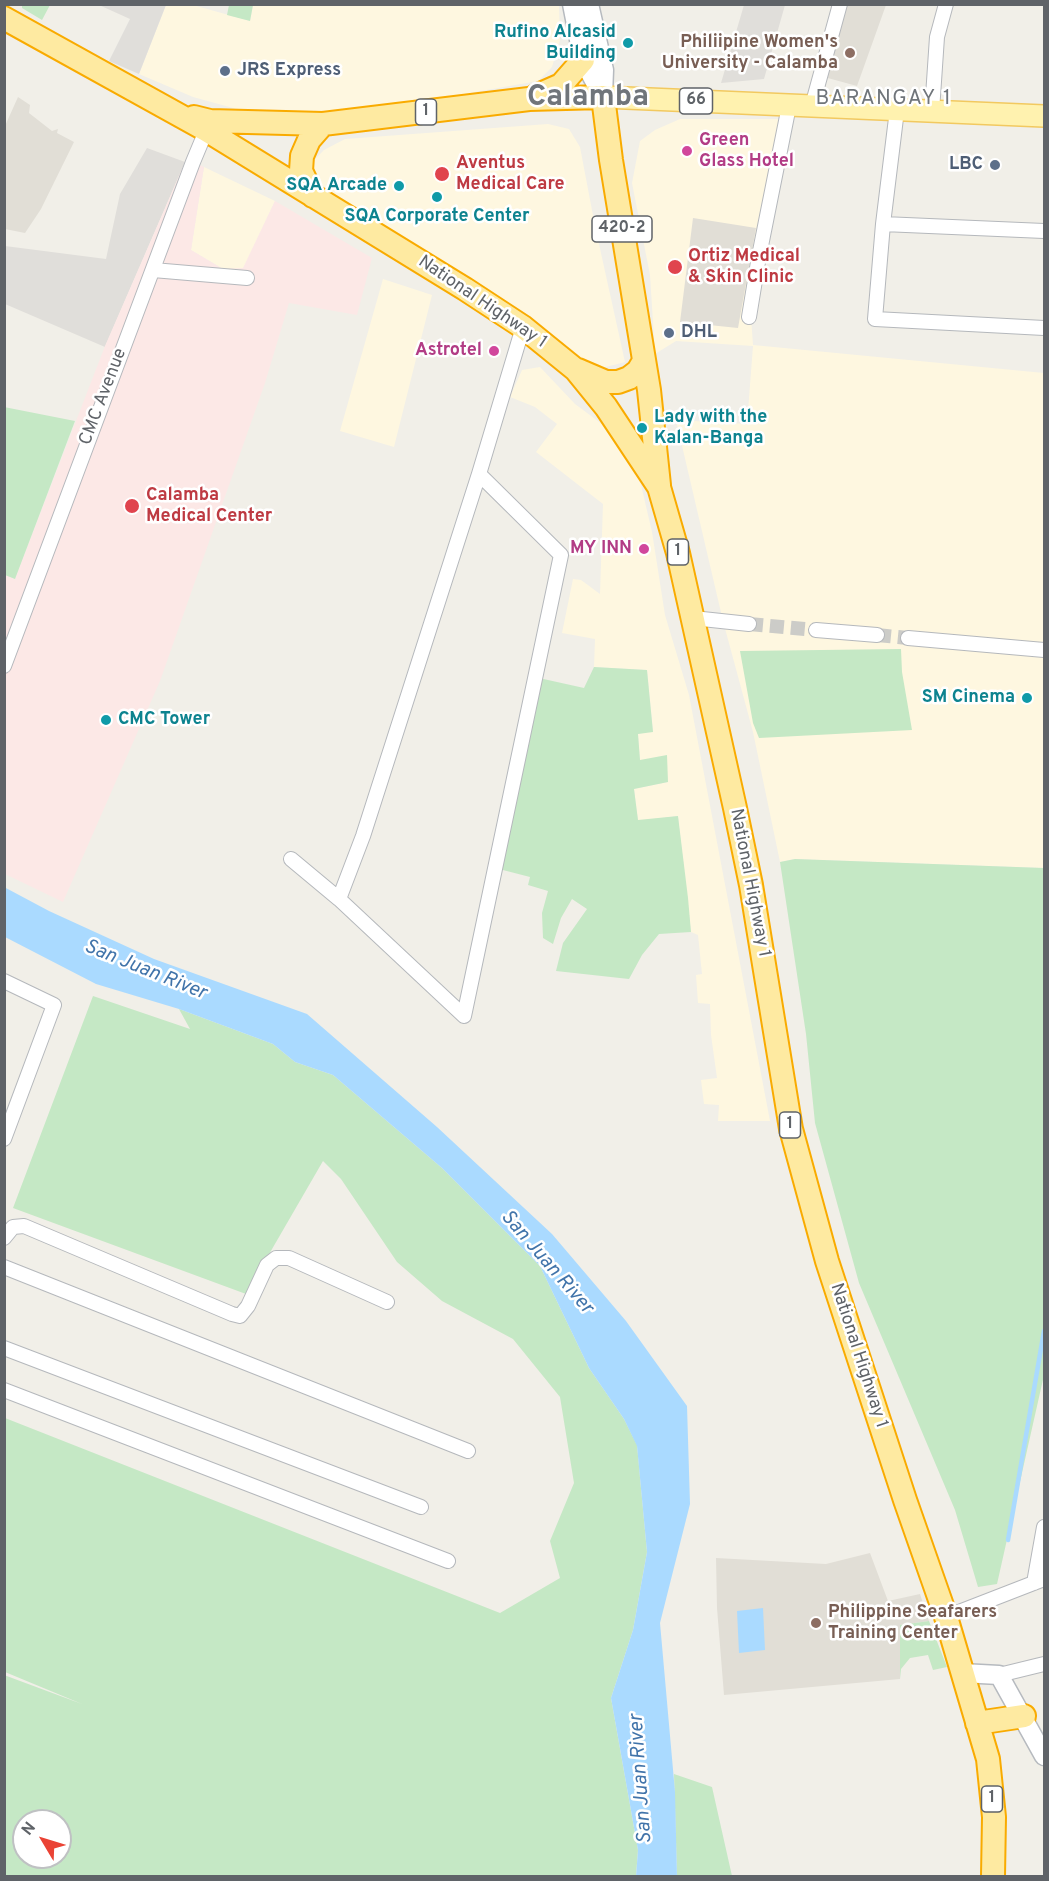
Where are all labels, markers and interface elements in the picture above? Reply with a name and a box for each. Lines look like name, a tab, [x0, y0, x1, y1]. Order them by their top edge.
place label: Rufino Alcasid Building	[494, 22, 616, 64]
place label: Philiipine Women's University - Calamba	[662, 32, 838, 74]
marker: Rufino Alcasid Building	[621, 36, 635, 50]
marker: Philiipine Women's University - Calamba	[843, 46, 857, 60]
place label: JRS Express	[237, 60, 341, 82]
marker: JRS Express	[218, 64, 232, 78]
district label: Calamba	[527, 81, 649, 117]
district label: BARANGAY 1	[816, 87, 952, 113]
road number: 66	[680, 88, 712, 114]
road number: 1	[416, 99, 436, 125]
place label: Green Glass Hotel	[699, 130, 794, 172]
marker: Green Glass Hotel	[680, 144, 694, 158]
place label: Aventus Medical Care	[456, 153, 565, 195]
place label: LBC	[949, 154, 983, 176]
marker: LBC	[988, 158, 1002, 172]
marker: Aventus Medical Care	[433, 165, 451, 183]
place label: SQA Arcade	[286, 175, 387, 197]
marker: SQA Arcade	[392, 179, 406, 193]
marker: SQA Corporate Center	[430, 190, 444, 204]
place label: SQA Corporate Center	[344, 206, 530, 228]
road number: 420-2	[592, 216, 652, 242]
place label: Ortiz Medical & Skin Clinic	[688, 246, 800, 288]
street label: National Highway 1	[413, 252, 551, 354]
marker: Ortiz Medical & Skin Clinic	[666, 258, 684, 276]
place label: DHL	[681, 322, 717, 344]
marker: DHL	[662, 326, 676, 340]
place label: Astrotel	[415, 340, 482, 362]
marker: Astrotel	[487, 344, 501, 358]
street label: CMC Avenue	[76, 346, 132, 448]
place label: Lady with the Kalan-Banga	[654, 407, 767, 450]
marker: Lady with the Kalan-Banga	[635, 421, 649, 435]
place label: Calamba Medical Center	[146, 485, 272, 528]
marker: Calamba Medical Center	[123, 497, 141, 515]
place label: MY INN	[570, 538, 632, 560]
road number: 1	[668, 539, 688, 565]
marker: MY INN	[637, 542, 651, 556]
place label: SM Cinema	[922, 687, 1015, 709]
marker: SM Cinema	[1020, 691, 1034, 705]
place label: CMC Tower	[118, 709, 210, 731]
marker: CMC Tower	[99, 713, 113, 727]
street label: National Highway 1	[724, 807, 774, 959]
water label: San Juan River	[80, 936, 210, 1006]
road number: 1	[780, 1112, 800, 1138]
water label: San Juan River	[494, 1206, 598, 1320]
street label: National Highway 1	[824, 1281, 892, 1431]
place label: Philippine Seafarers Training Center	[828, 1602, 997, 1644]
marker: Philippine Seafarers Training Center	[809, 1616, 823, 1630]
water label: San Juan River	[626, 1713, 658, 1845]
road number: 1	[982, 1786, 1002, 1812]
north arrow	[12, 1809, 72, 1869]
text: N	[18, 1818, 41, 1840]

